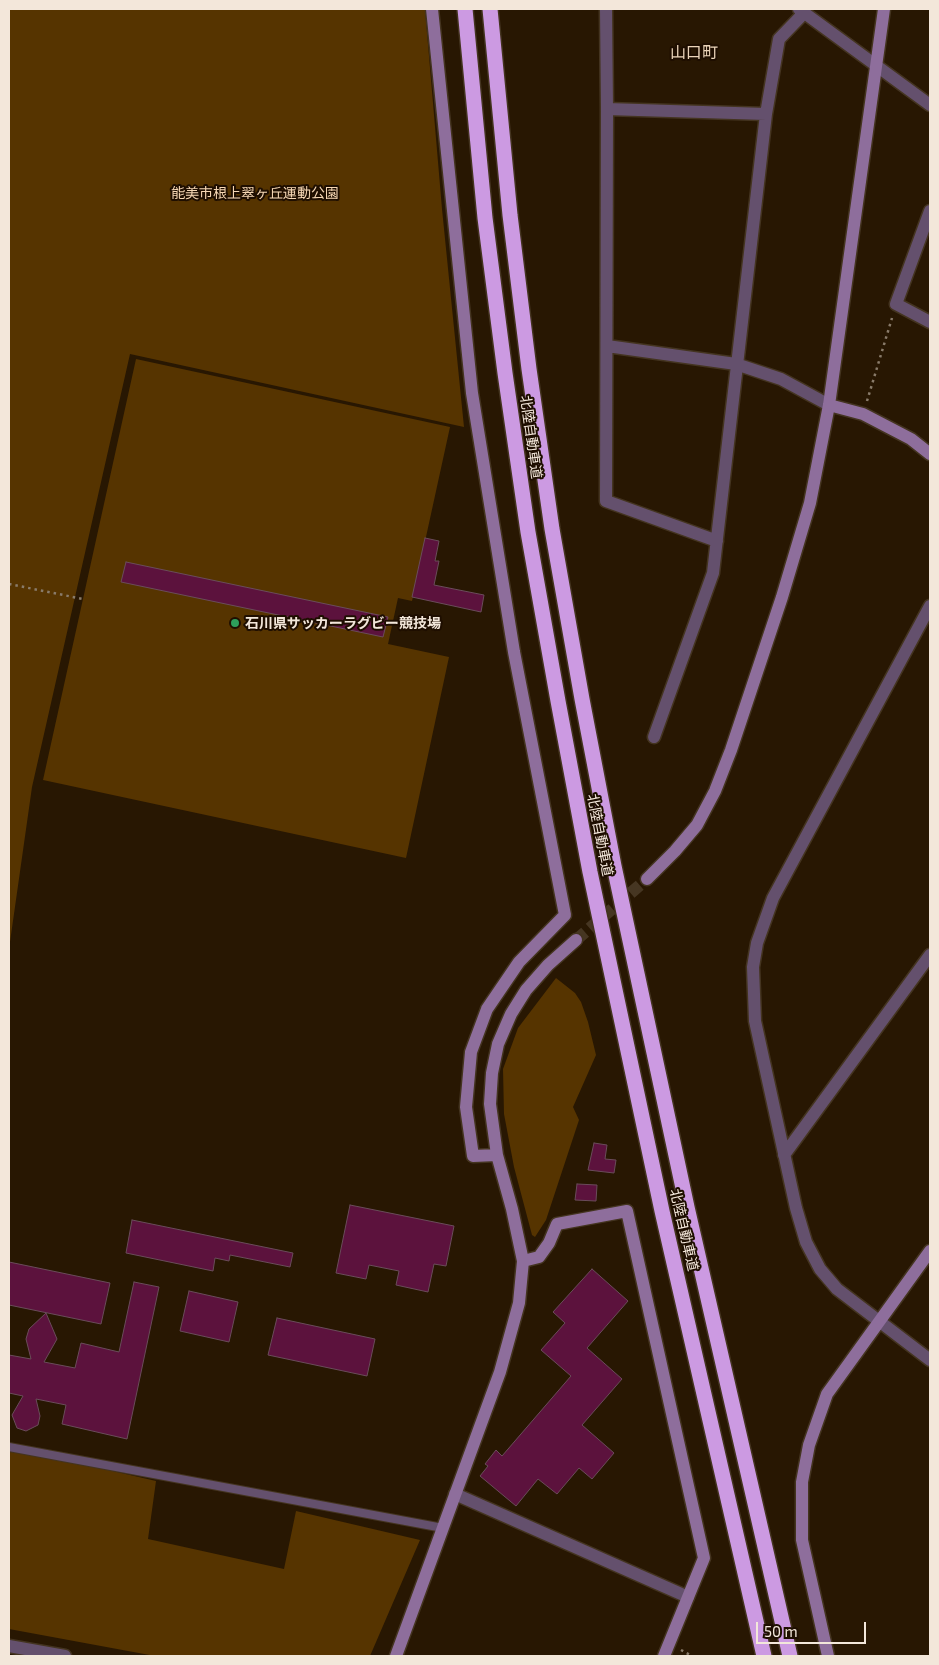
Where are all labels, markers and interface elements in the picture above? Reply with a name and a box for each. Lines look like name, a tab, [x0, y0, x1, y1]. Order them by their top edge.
district label: 山口町	[670, 43, 718, 63]
park label: 能美市根上翠ヶ丘運動公園	[171, 185, 339, 201]
street label: 北陸自動車道	[517, 394, 545, 480]
place label: 石川県サッカーラグビー競技場	[245, 615, 441, 631]
marker: 石川県サッカーラグビー競技場	[229, 617, 241, 629]
street label: 北陸自動車道	[584, 792, 616, 878]
street label: 北陸自動車道	[666, 1187, 702, 1273]
scale bar	[759, 1612, 869, 1644]
text: 50 m	[764, 1622, 798, 1640]

